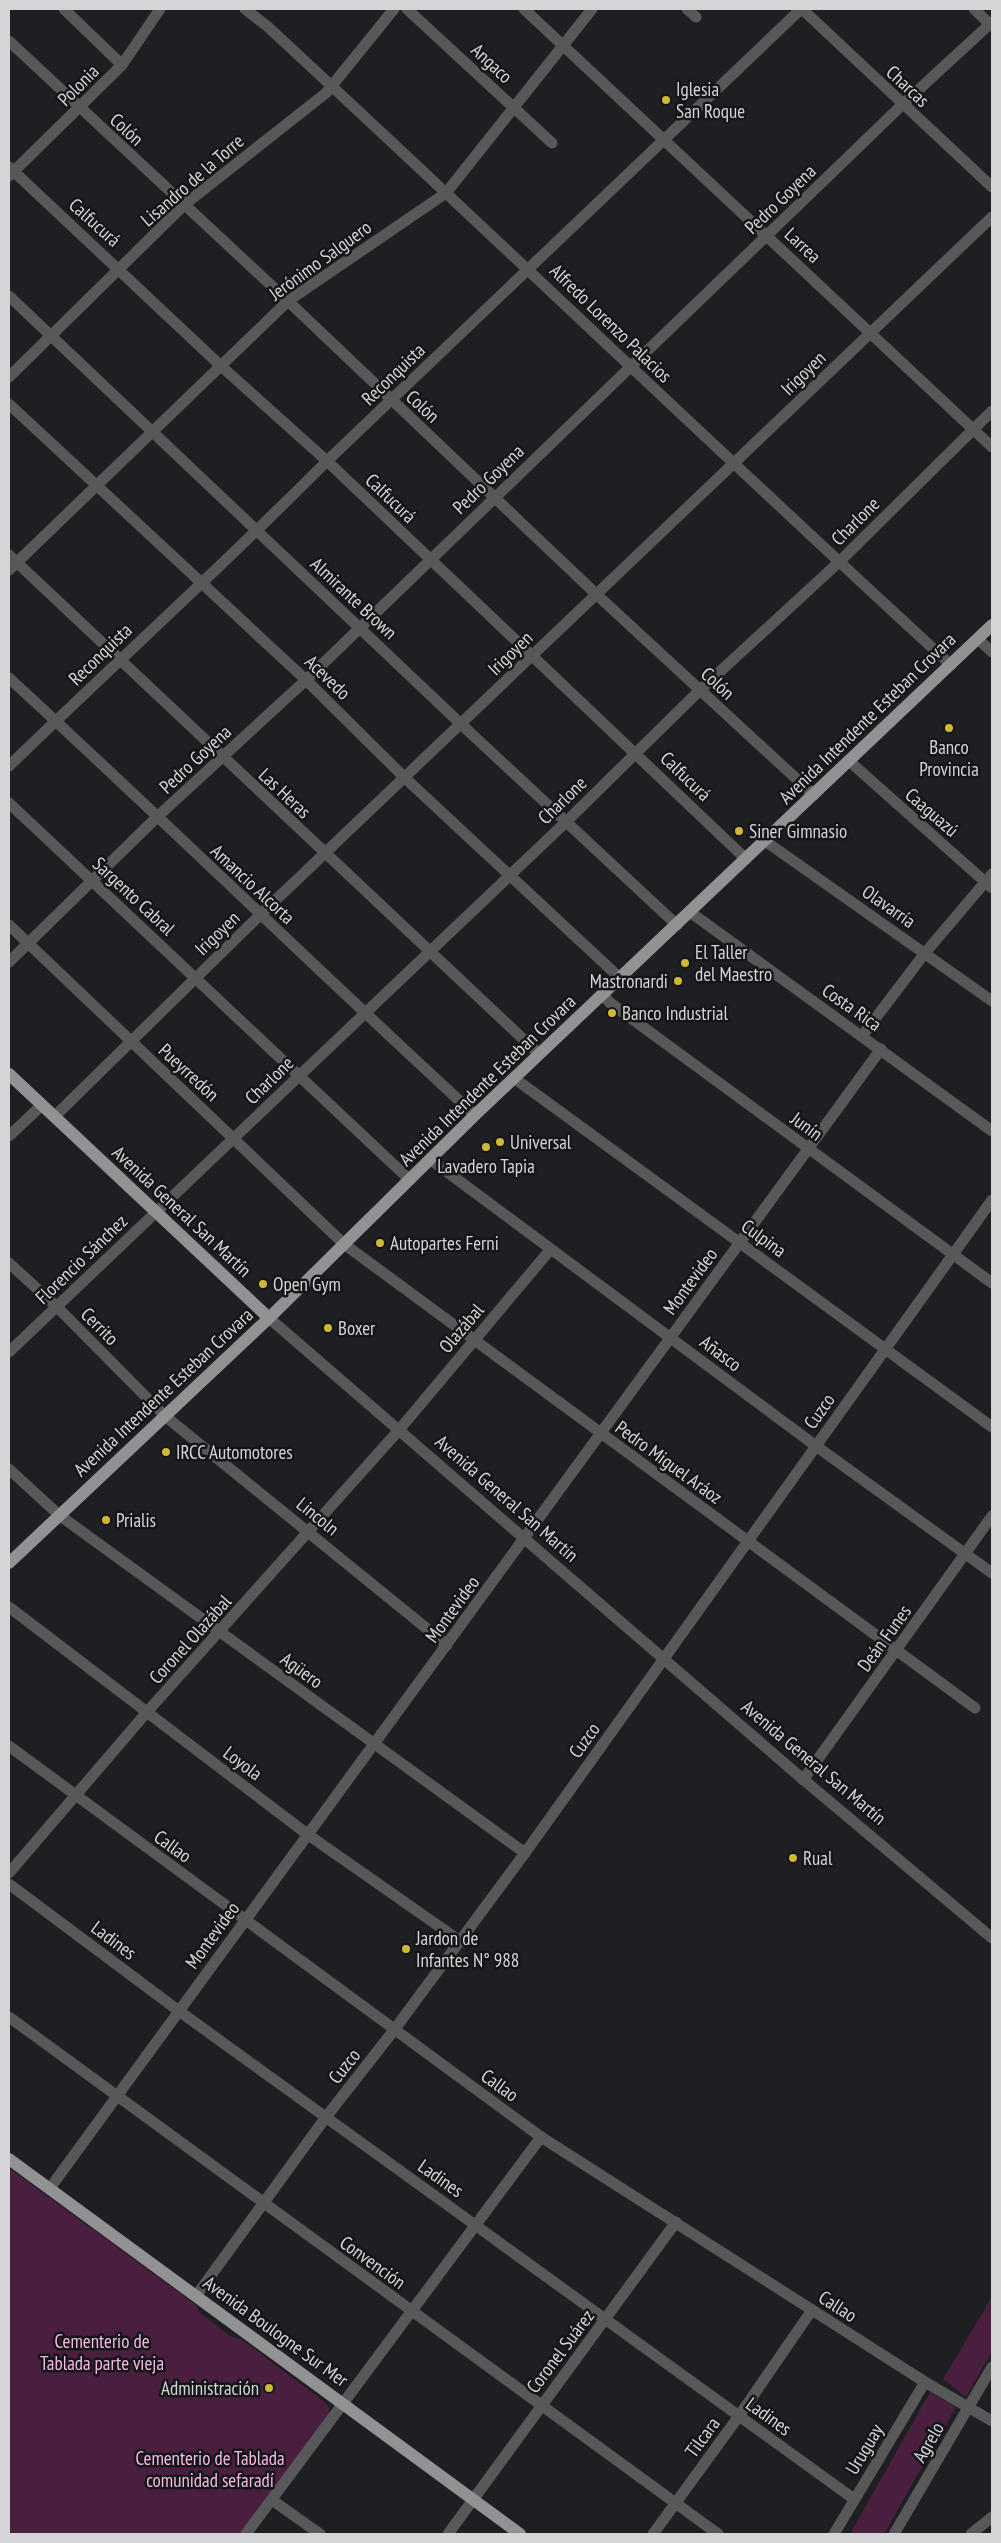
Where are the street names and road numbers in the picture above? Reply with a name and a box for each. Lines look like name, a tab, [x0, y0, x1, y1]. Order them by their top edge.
street label: Angaco	[466, 38, 518, 88]
street label: Polonia	[52, 59, 104, 111]
street label: Charcas	[881, 60, 935, 112]
street label: Colón	[105, 107, 149, 151]
street label: Lisandro de la Torre	[136, 129, 249, 231]
street label: Pedro Goyena	[739, 159, 821, 239]
street label: Calfucurá	[64, 193, 126, 251]
street label: Jerónimo Salguero	[263, 215, 376, 306]
street label: Larrea	[780, 222, 826, 268]
street label: Alfredo Lorenzo Palacios	[545, 259, 677, 387]
street label: Reconquista	[356, 338, 430, 410]
street label: Irigoyen	[775, 346, 831, 400]
street label: Colón	[401, 384, 445, 428]
street label: Pedro Goyena	[447, 439, 529, 519]
street label: Calfucurá	[361, 468, 421, 528]
street label: Charlone	[826, 492, 884, 550]
street label: Almirante Brown	[306, 552, 402, 644]
street label: Reconquista	[63, 618, 137, 690]
street label: Irigoyen	[482, 626, 538, 680]
street label: Avenida Intendente Esteban Crovara	[774, 627, 960, 809]
street label: Acevedo	[300, 649, 356, 705]
street label: Colón	[696, 661, 740, 705]
street label: Pedro Goyena	[154, 720, 236, 798]
street label: Calfucurá	[656, 746, 716, 806]
street label: Las Heras	[254, 763, 316, 823]
street label: Charlone	[533, 771, 592, 829]
street label: Caaguazú	[900, 782, 964, 842]
street label: Amancio Alcorta	[206, 839, 300, 929]
street label: Sargento Cabral	[88, 852, 181, 941]
street label: Olavarría	[858, 879, 920, 933]
street label: Irigoyen	[189, 906, 245, 960]
street label: Costa Rica	[818, 978, 886, 1036]
street label: Avenida Intendente Esteban Crovara	[394, 989, 580, 1171]
street label: Pueyrredón	[154, 1038, 224, 1106]
street label: Charlone	[240, 1051, 299, 1109]
street label: Junín	[786, 1106, 828, 1146]
street label: Avenida General San Martín	[107, 1140, 257, 1282]
street label: Florencio Sánchez	[30, 1209, 132, 1309]
street label: Culpina	[737, 1214, 791, 1262]
street label: Montevideo	[658, 1243, 722, 1319]
street label: Olazábal	[433, 1298, 489, 1358]
street label: Cerrito	[76, 1302, 124, 1350]
street label: Avenida Intendente Esteban Crovara	[68, 1303, 258, 1481]
street label: Añasco	[695, 1330, 747, 1376]
street label: Cuzco	[798, 1389, 840, 1433]
street label: Pedro Miguel Aráoz	[611, 1415, 727, 1509]
street label: Avenida General San Martín	[431, 1429, 583, 1567]
street label: Lincoln	[292, 1492, 344, 1540]
street label: Montevideo	[420, 1571, 484, 1647]
street label: Coronel Olazábal	[144, 1589, 237, 1689]
street label: Deán Funes	[852, 1600, 916, 1676]
street label: Agüero	[276, 1647, 328, 1693]
street label: Avenida General San Martín	[737, 1694, 891, 1830]
street label: Cuzco	[563, 1718, 605, 1762]
street label: Loyola	[219, 1741, 267, 1785]
street label: Callao	[149, 1824, 197, 1868]
street label: Montevideo	[180, 1897, 244, 1973]
street label: Ladines	[87, 1915, 141, 1965]
street label: Cuzco	[323, 2044, 365, 2088]
street label: Callao	[476, 2063, 524, 2107]
street label: Ladines	[414, 2154, 468, 2202]
street label: Convención	[335, 2230, 411, 2294]
street label: Avenida Boulogne Sur Mer	[199, 2270, 354, 2392]
street label: Callao	[814, 2285, 862, 2327]
street label: Coronel Suárez	[521, 2304, 599, 2397]
street label: Ladines	[742, 2392, 796, 2440]
street label: Tilcara	[679, 2412, 725, 2462]
street label: Agrelo	[907, 2418, 949, 2466]
street label: Uruguay	[840, 2419, 889, 2479]

